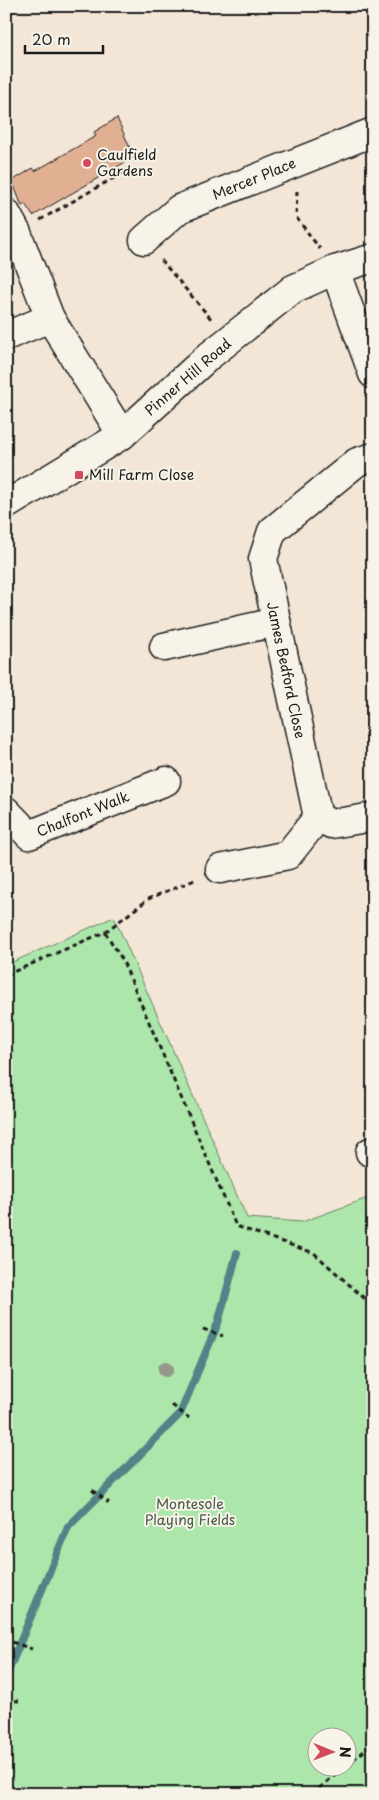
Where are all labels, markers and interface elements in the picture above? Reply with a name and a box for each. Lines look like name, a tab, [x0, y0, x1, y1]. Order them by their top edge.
scale bar	[25, 22, 102, 54]
text: 20 m	[32, 27, 71, 50]
place label: Caulfield Gardens	[97, 144, 156, 181]
street label: Mercer Place	[209, 152, 299, 205]
marker: Caulfield Gardens	[81, 157, 93, 169]
street label: Pinner Hill Road	[140, 333, 236, 420]
place label: Mill Farm Close	[89, 464, 194, 485]
marker: Mill Farm Close	[73, 469, 85, 481]
street label: James Bedford Close	[262, 600, 311, 740]
street label: Chalfont Walk	[33, 785, 133, 842]
park label: Montesole Playing Fields	[145, 1493, 235, 1530]
north arrow	[306, 1728, 356, 1778]
text: N	[335, 1747, 356, 1758]

